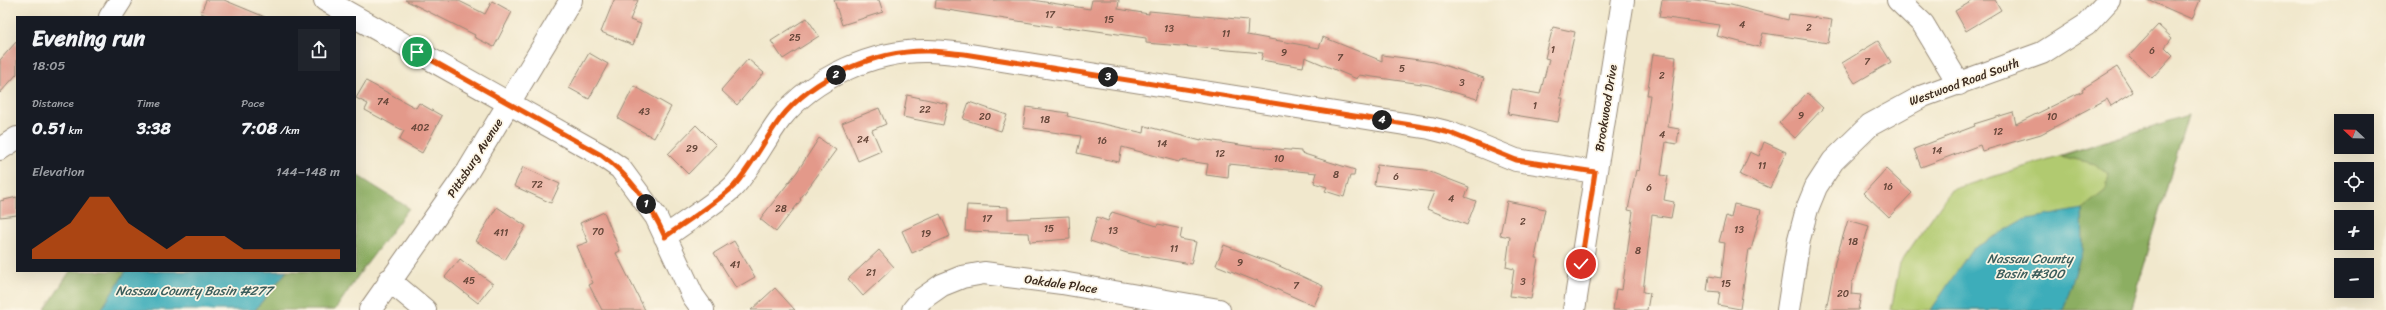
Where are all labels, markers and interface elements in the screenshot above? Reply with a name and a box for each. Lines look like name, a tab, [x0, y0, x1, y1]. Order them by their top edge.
house number: 17	[1045, 6, 1056, 24]
house number: 15	[1104, 11, 1114, 29]
house number: 4	[1739, 16, 1745, 34]
text: Evening run	[32, 19, 145, 58]
house number: 2	[1806, 19, 1812, 37]
house number: 13	[1164, 20, 1174, 38]
house number: 11	[1222, 25, 1230, 43]
button: share	[298, 29, 340, 71]
house number: 25	[789, 29, 801, 47]
pin	[400, 35, 434, 69]
icon: arrive	[406, 41, 428, 63]
house number: 1	[1551, 41, 1555, 59]
house number: 6	[2149, 42, 2155, 60]
house number: 9	[1281, 44, 1287, 62]
house number: 7	[1337, 49, 1344, 67]
street label: Westwood Road South	[1906, 52, 2022, 112]
house number: 7	[1864, 53, 1871, 71]
text: 18:05	[32, 54, 66, 77]
house number: 5	[1399, 60, 1405, 78]
street label: Brookwood Drive	[1588, 63, 1624, 153]
pin: 2	[826, 65, 846, 85]
text: 2	[833, 65, 839, 84]
pin: 3	[1098, 67, 1118, 87]
text: 3	[1105, 67, 1111, 86]
house number: 2	[1659, 67, 1665, 85]
house number: 3	[1459, 74, 1465, 92]
house number: 74	[377, 93, 389, 111]
text: Distance	[32, 94, 74, 113]
text: Time	[137, 94, 160, 113]
text: Pace	[241, 94, 265, 113]
house number: 1	[1533, 97, 1537, 115]
house number: 22	[919, 101, 931, 119]
house number: 43	[638, 103, 650, 121]
house number: 9	[1798, 107, 1804, 125]
house number: 20	[979, 108, 991, 126]
house number: 10	[2047, 108, 2057, 126]
pin: 4	[1372, 110, 1392, 130]
text: 4	[1379, 110, 1385, 129]
house number: 18	[1040, 111, 1050, 129]
text: 0.51	[32, 113, 66, 143]
text: 3:38	[137, 113, 171, 143]
text: 7:08	[241, 113, 277, 143]
street label: Pittsburg Avenue	[441, 114, 509, 202]
north arrow	[2334, 114, 2374, 154]
map controls	[2334, 114, 2374, 298]
house number: 402	[411, 119, 429, 137]
text: km	[66, 121, 83, 140]
text: /km	[277, 121, 300, 140]
house number: 12	[1993, 123, 2003, 141]
house number: 4	[1659, 126, 1665, 144]
house number: 24	[857, 131, 869, 149]
house number: 16	[1097, 132, 1107, 150]
house number: 14	[1157, 135, 1167, 153]
house number: 29	[686, 140, 698, 158]
house number: 14	[1932, 142, 1942, 160]
house number: 12	[1215, 145, 1225, 163]
house number: 10	[1274, 150, 1284, 168]
house number: 11	[1758, 157, 1766, 175]
text: Elevation	[32, 160, 85, 183]
text: 144–148 m	[276, 160, 340, 183]
button: locate	[2334, 162, 2374, 202]
house number: 8	[1333, 166, 1339, 184]
house number: 6	[1393, 168, 1399, 186]
house number: 72	[531, 176, 543, 194]
house number: 16	[1883, 178, 1893, 196]
house number: 6	[1646, 179, 1652, 197]
house number: 4	[1448, 190, 1454, 208]
pin: 1	[636, 194, 656, 214]
text: 1	[644, 194, 648, 213]
house number: 28	[775, 200, 787, 218]
house number: 17	[982, 210, 993, 228]
button: +	[2334, 210, 2374, 250]
house number: 2	[1520, 213, 1526, 231]
house number: 15	[1044, 220, 1054, 238]
house number: 13	[1734, 221, 1744, 239]
house number: 13	[1108, 222, 1118, 240]
house number: 70	[592, 223, 604, 241]
house number: 411	[494, 224, 508, 242]
house number: 19	[921, 225, 931, 243]
house number: 18	[1848, 233, 1858, 251]
house number: 11	[1170, 240, 1178, 258]
house number: 8	[1635, 242, 1641, 260]
pin	[1564, 247, 1598, 281]
water label: Nassau County Basin #300	[1987, 247, 2075, 285]
icon: check	[1570, 253, 1592, 275]
house number: 9	[1237, 254, 1243, 272]
house number: 41	[730, 256, 740, 274]
button: −	[2334, 258, 2374, 298]
house number: 21	[866, 264, 876, 282]
street label: Oakdale Place	[1023, 268, 1099, 300]
house number: 45	[463, 272, 475, 290]
house number: 3	[1520, 273, 1526, 291]
house number: 15	[1721, 275, 1731, 293]
house number: 7	[1293, 277, 1300, 295]
water label: Nassau County Basin #277	[116, 279, 276, 302]
house number: 20	[1837, 285, 1849, 303]

